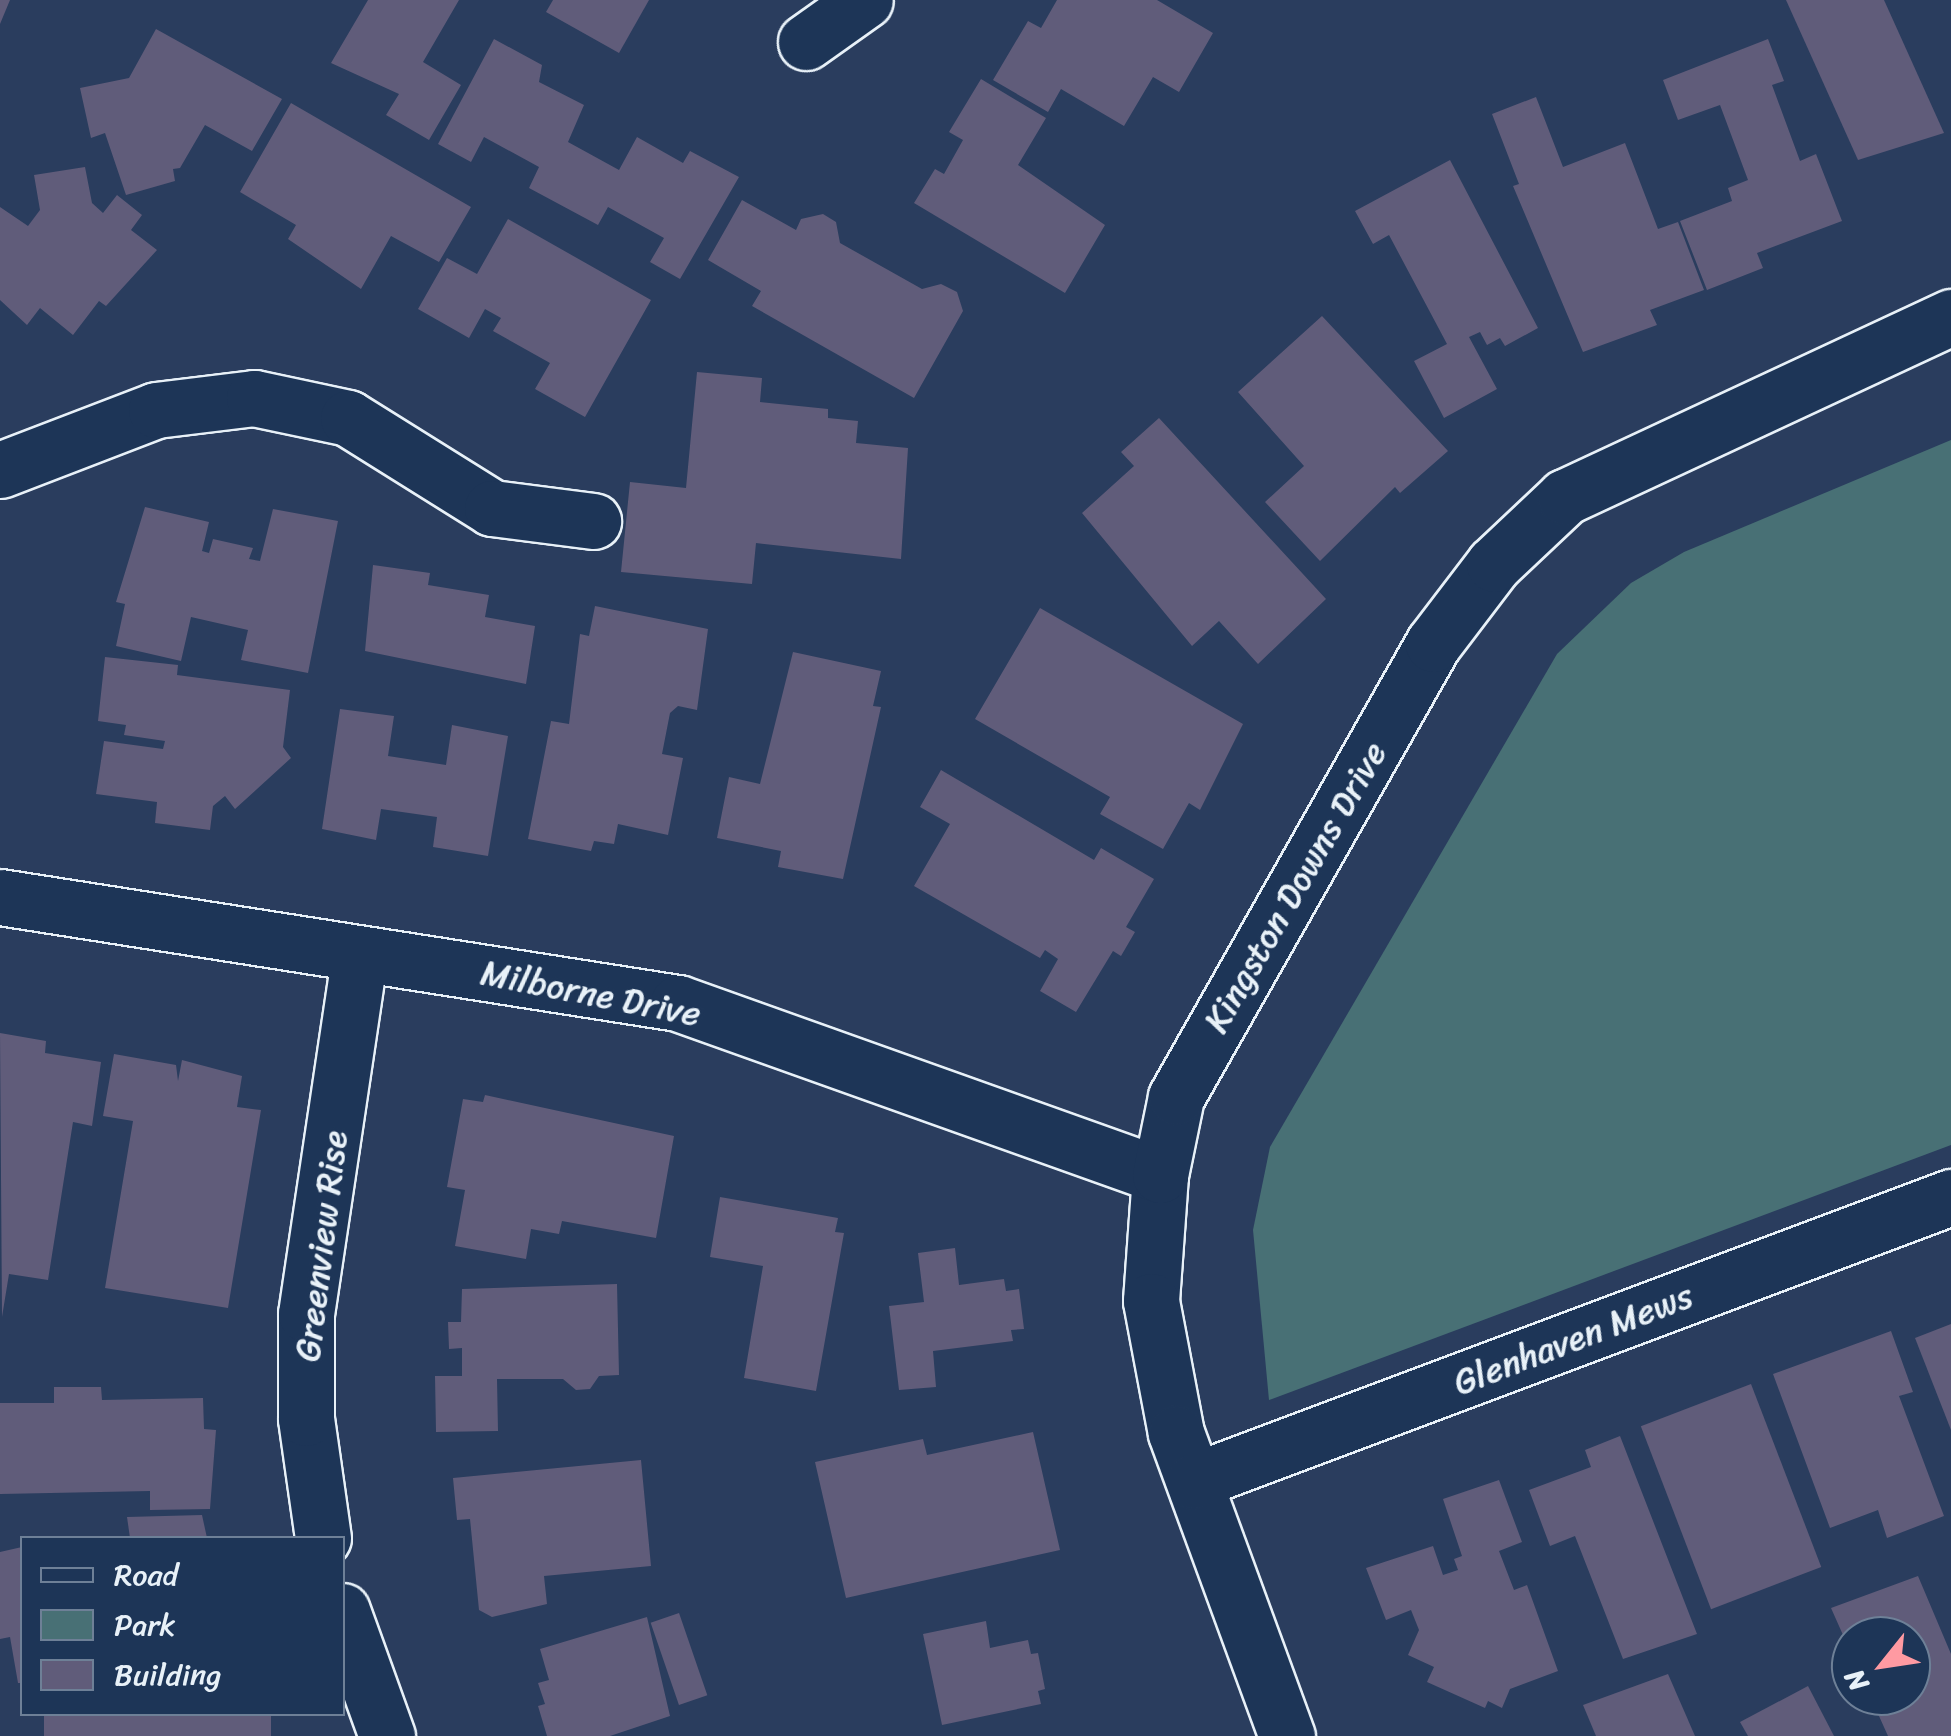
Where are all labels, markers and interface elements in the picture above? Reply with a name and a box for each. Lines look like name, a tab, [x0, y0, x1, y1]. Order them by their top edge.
street label: Kingston Downs Drive	[1195, 735, 1395, 1039]
street label: Milborne Drive	[478, 951, 704, 1035]
street label: Greenview Rise	[286, 1128, 356, 1364]
street label: Glenhaven Mews	[1448, 1274, 1698, 1404]
legend	[20, 1536, 345, 1716]
text: Road	[114, 1548, 178, 1602]
text: Park	[114, 1598, 176, 1652]
north arrow	[1831, 1616, 1931, 1716]
text: Building	[114, 1648, 221, 1702]
text: N	[1830, 1660, 1882, 1701]

